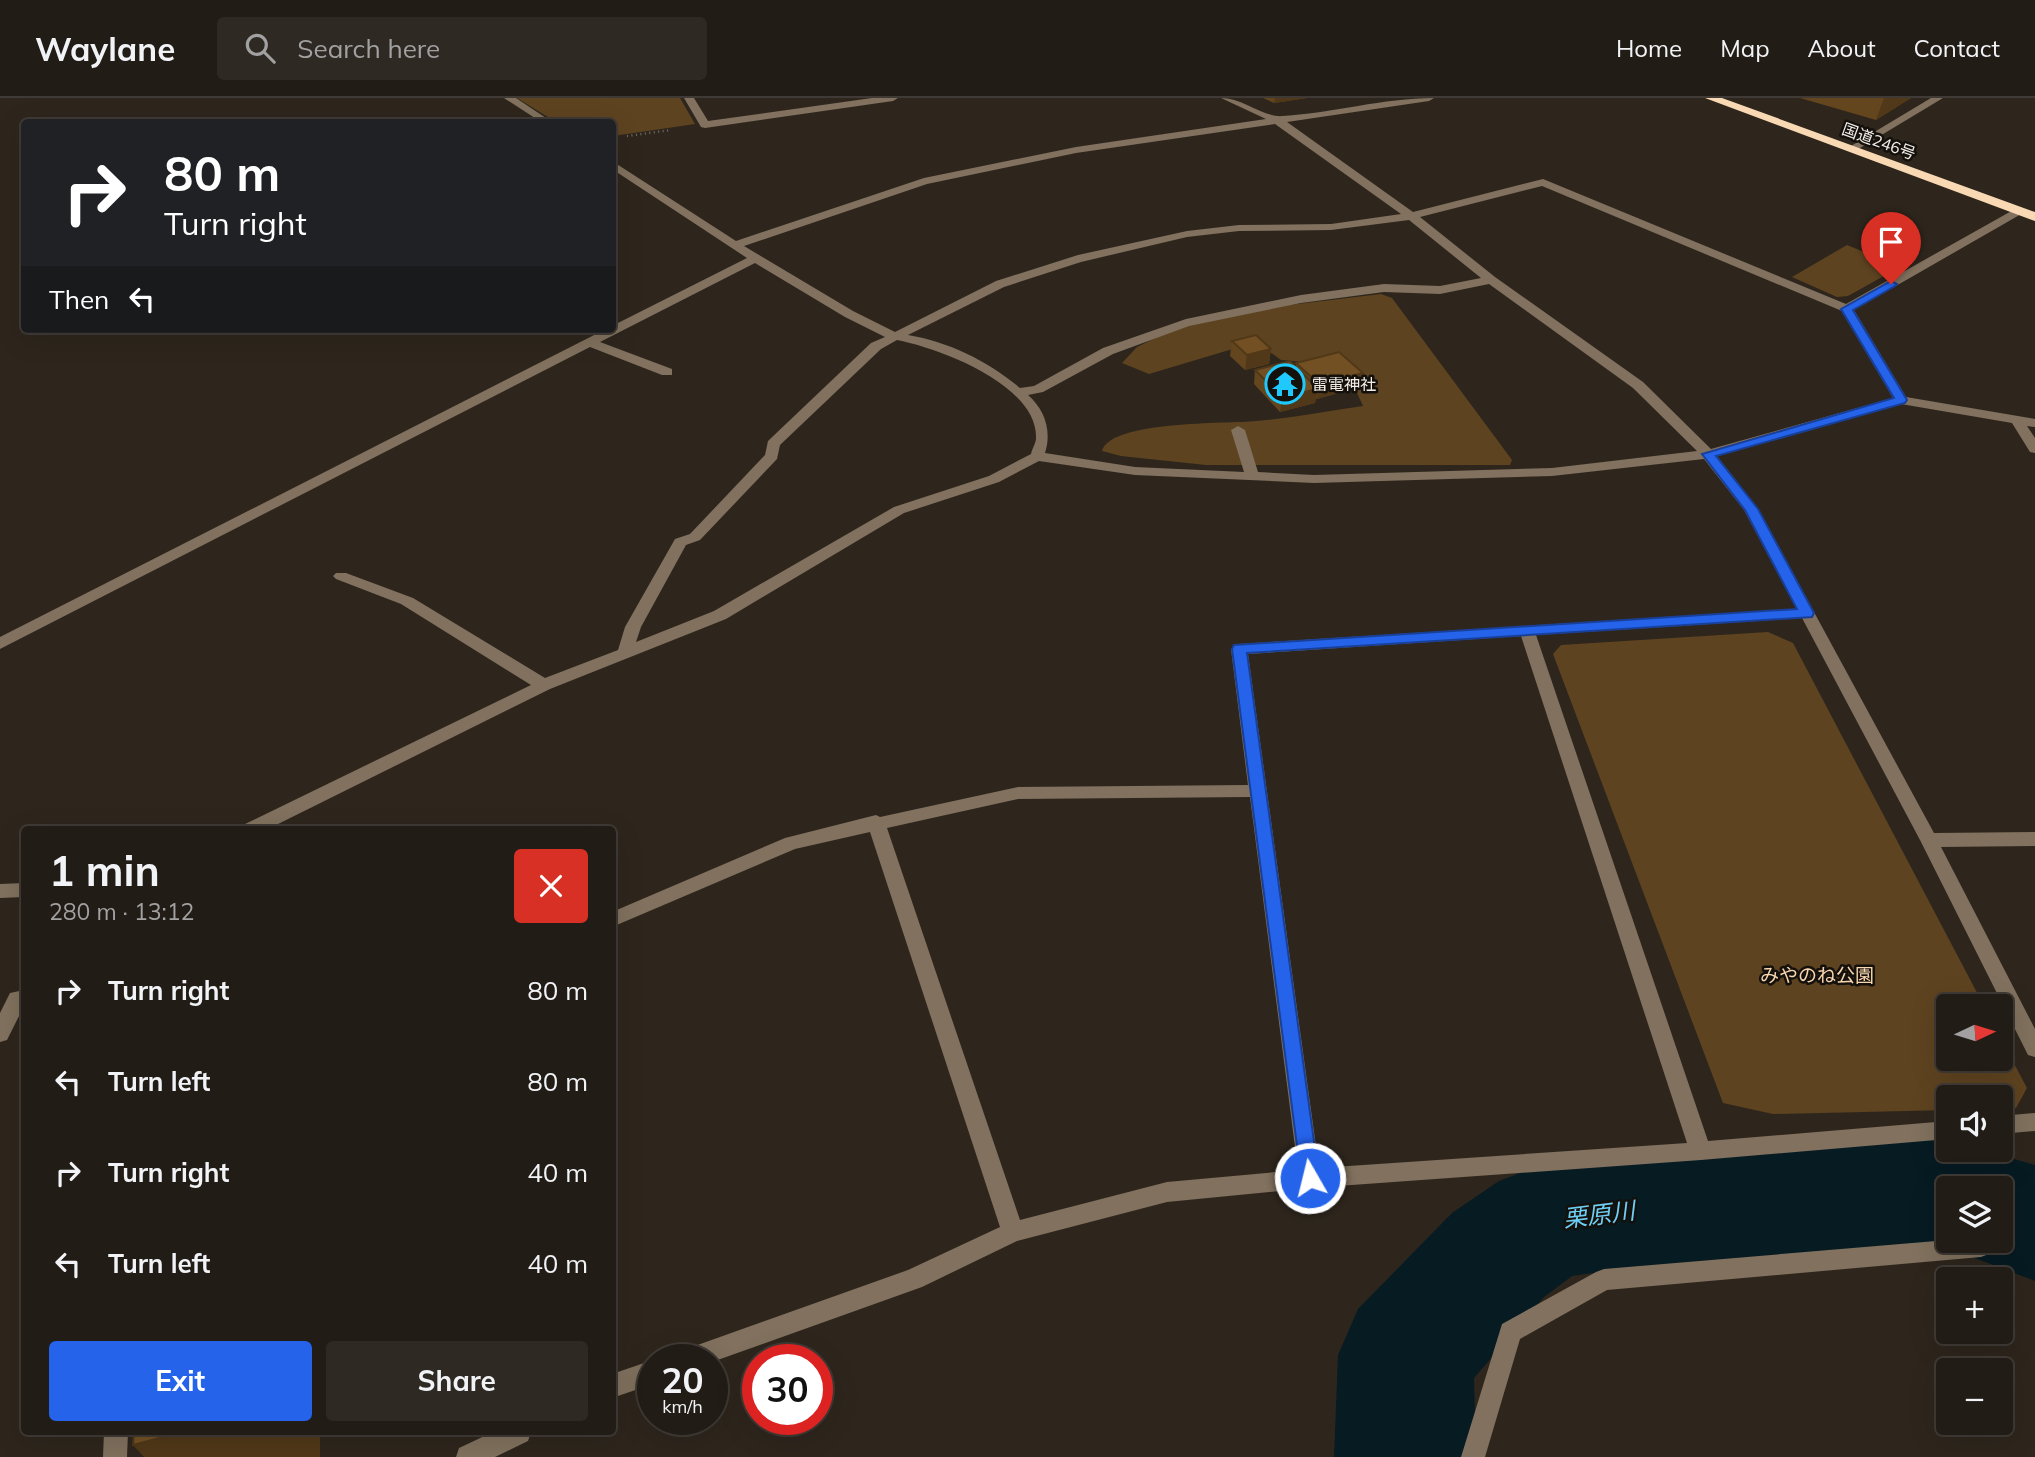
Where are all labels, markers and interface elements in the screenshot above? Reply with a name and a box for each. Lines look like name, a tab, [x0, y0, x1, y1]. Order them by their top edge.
search box	[217, 17, 707, 80]
text: Waylane	[35, 28, 175, 69]
icon: search	[241, 29, 279, 67]
text: Search here	[297, 32, 440, 65]
text: Home	[1616, 33, 1682, 63]
text: Map	[1720, 33, 1770, 63]
text: About	[1808, 33, 1876, 63]
text: Contact	[1914, 33, 2000, 63]
street label: 国道246号	[1839, 118, 1919, 164]
text: 80 m	[164, 142, 280, 203]
icon: right	[49, 147, 140, 238]
text: Turn right	[164, 203, 307, 243]
pin	[1861, 212, 1921, 284]
icon: arrive	[1872, 223, 1910, 261]
icon: left	[123, 280, 161, 318]
text: Then	[49, 283, 109, 316]
temple icon: 雷電神社	[1264, 363, 1306, 405]
place label: 雷電神社	[1312, 374, 1376, 394]
text: 1 min	[49, 844, 160, 897]
button: close	[514, 849, 588, 923]
text: 280 m · 13:12	[49, 897, 194, 926]
park label: みやのね公園	[1760, 963, 1874, 987]
icon: right	[49, 972, 87, 1010]
text: Turn right	[108, 974, 229, 1007]
text: 80 m	[527, 974, 588, 1007]
north arrow	[1936, 994, 2012, 1071]
map controls	[1936, 994, 2013, 1435]
icon: left	[49, 1063, 87, 1101]
text: Turn left	[108, 1065, 210, 1098]
text: 80 m	[527, 1065, 588, 1098]
button: sound	[1936, 1085, 2013, 1162]
position arrow	[1273, 1141, 1347, 1215]
icon: right	[49, 1154, 87, 1192]
text: Turn right	[108, 1156, 229, 1189]
text: 40 m	[527, 1156, 588, 1189]
button: layers	[1936, 1176, 2013, 1253]
water label: 栗原川	[1561, 1194, 1639, 1233]
icon: left	[49, 1245, 87, 1283]
text: Turn left	[108, 1247, 210, 1280]
text: 40 m	[527, 1247, 588, 1280]
button: +	[1936, 1267, 2013, 1344]
button: Exit	[49, 1341, 312, 1421]
button: Share	[326, 1341, 588, 1421]
speed limit sign: 30	[742, 1344, 833, 1435]
text: 20	[661, 1358, 704, 1402]
button: −	[1936, 1358, 2013, 1435]
text: km/h	[662, 1395, 703, 1418]

